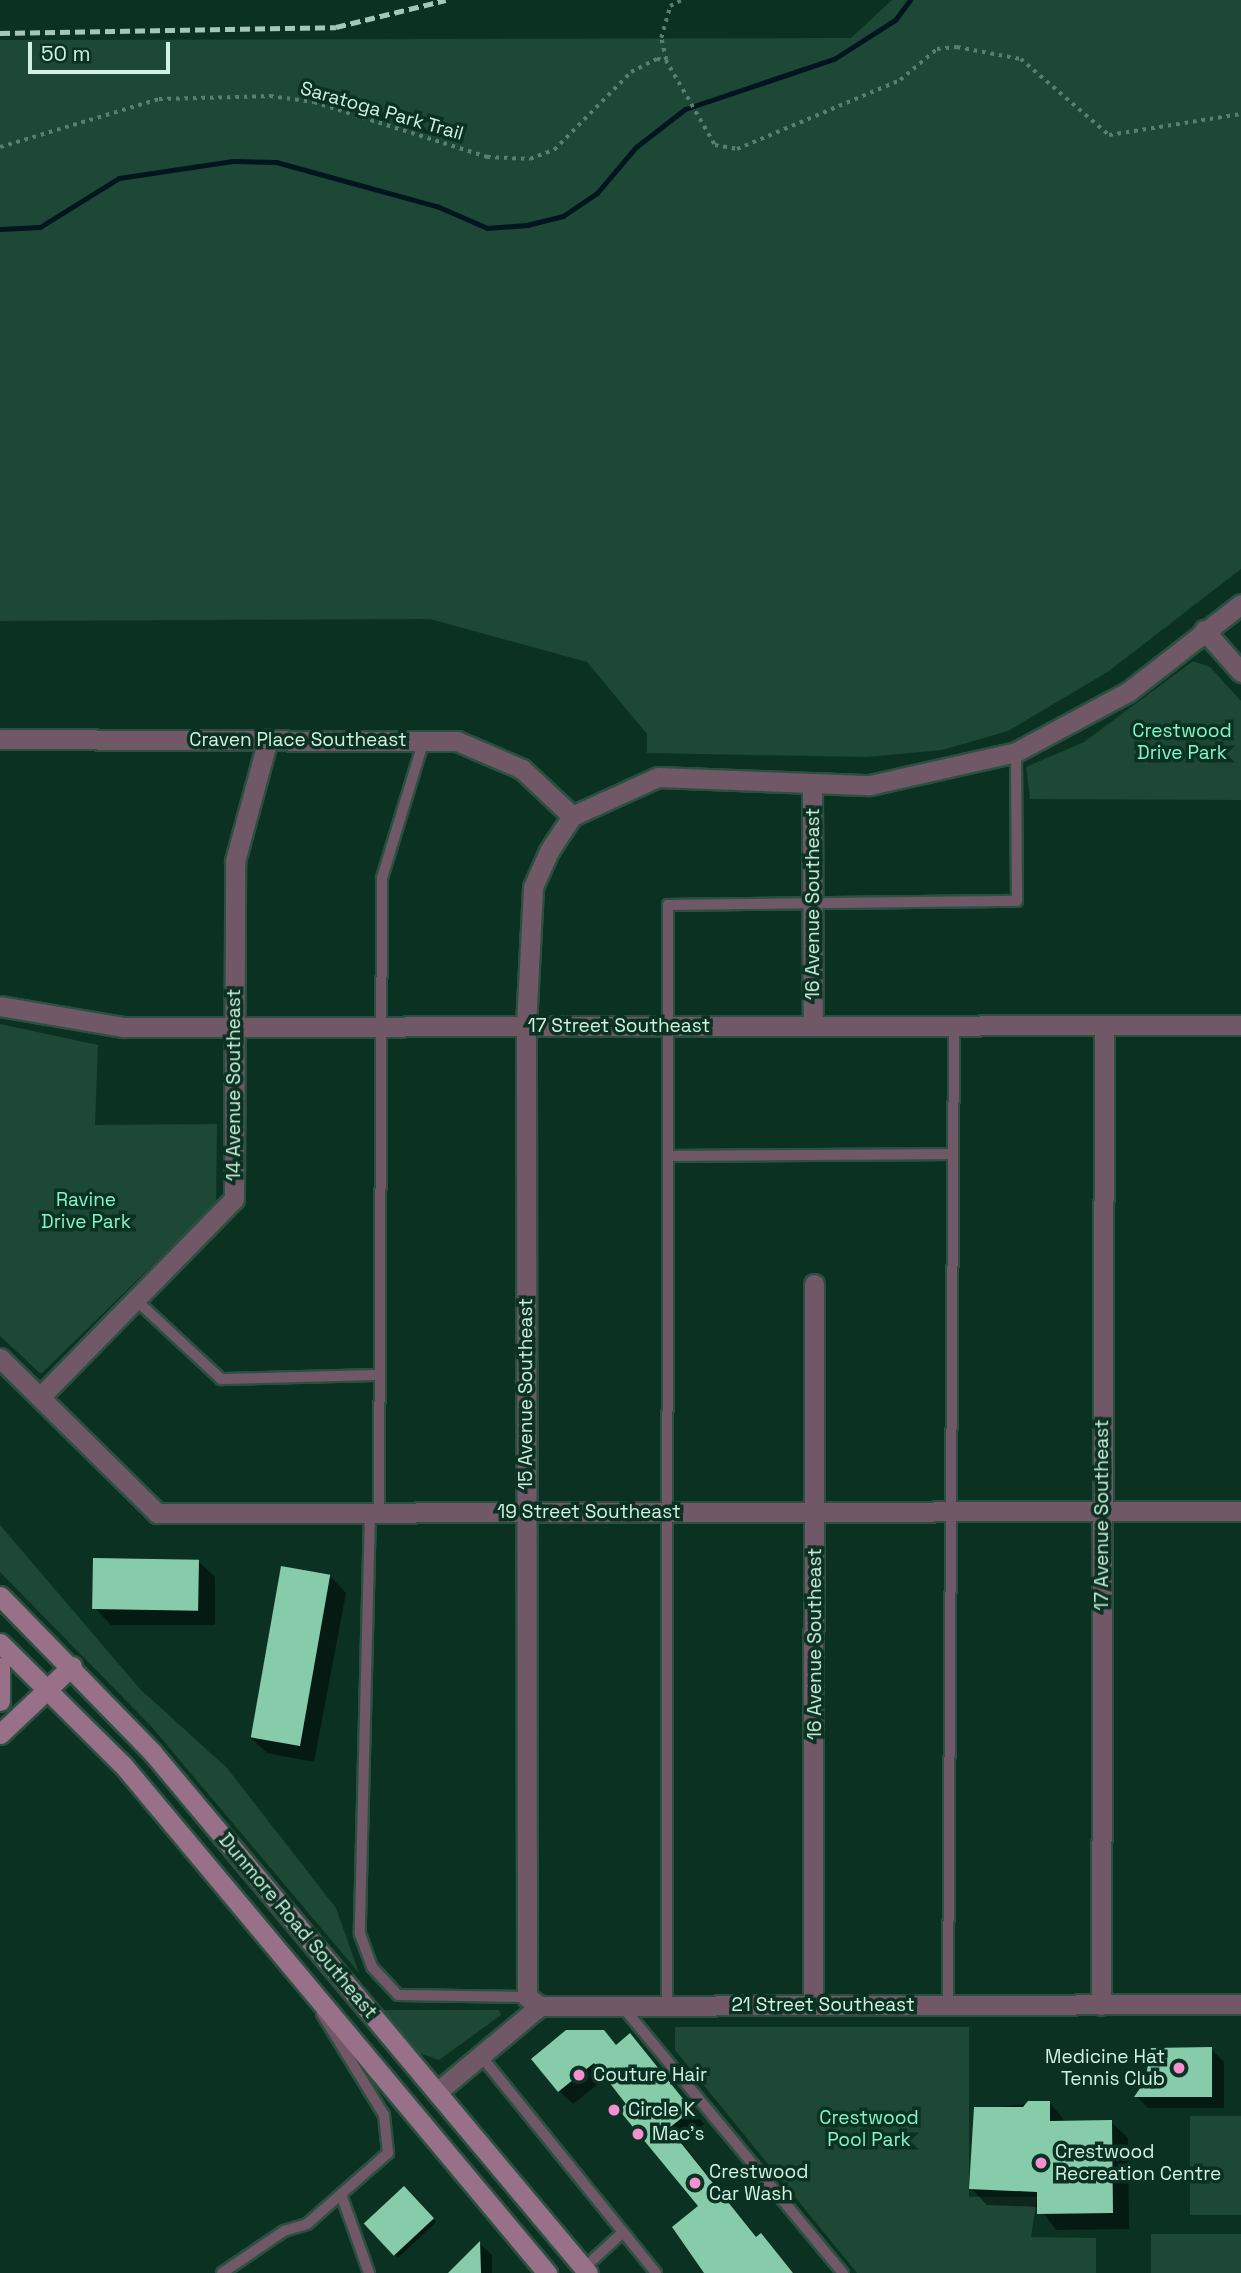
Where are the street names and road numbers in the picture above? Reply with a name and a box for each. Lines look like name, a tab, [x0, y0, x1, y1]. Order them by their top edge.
street label: Saratoga Park Trail	[298, 77, 466, 145]
street label: Craven Place Southeast	[189, 729, 407, 751]
street label: 16 Avenue Southeast	[802, 808, 824, 1000]
street label: 14 Avenue Southeast	[223, 989, 245, 1181]
street label: 17 Street Southeast	[528, 1015, 710, 1037]
street label: 15 Avenue Southeast	[515, 1298, 537, 1490]
street label: 17 Avenue Southeast	[1091, 1419, 1113, 1611]
street label: 19 Street Southeast	[497, 1501, 681, 1523]
street label: 16 Avenue Southeast	[804, 1548, 826, 1740]
street label: Dunmore Road Southeast	[214, 1829, 382, 2023]
street label: 21 Street Southeast	[731, 1994, 915, 2016]

